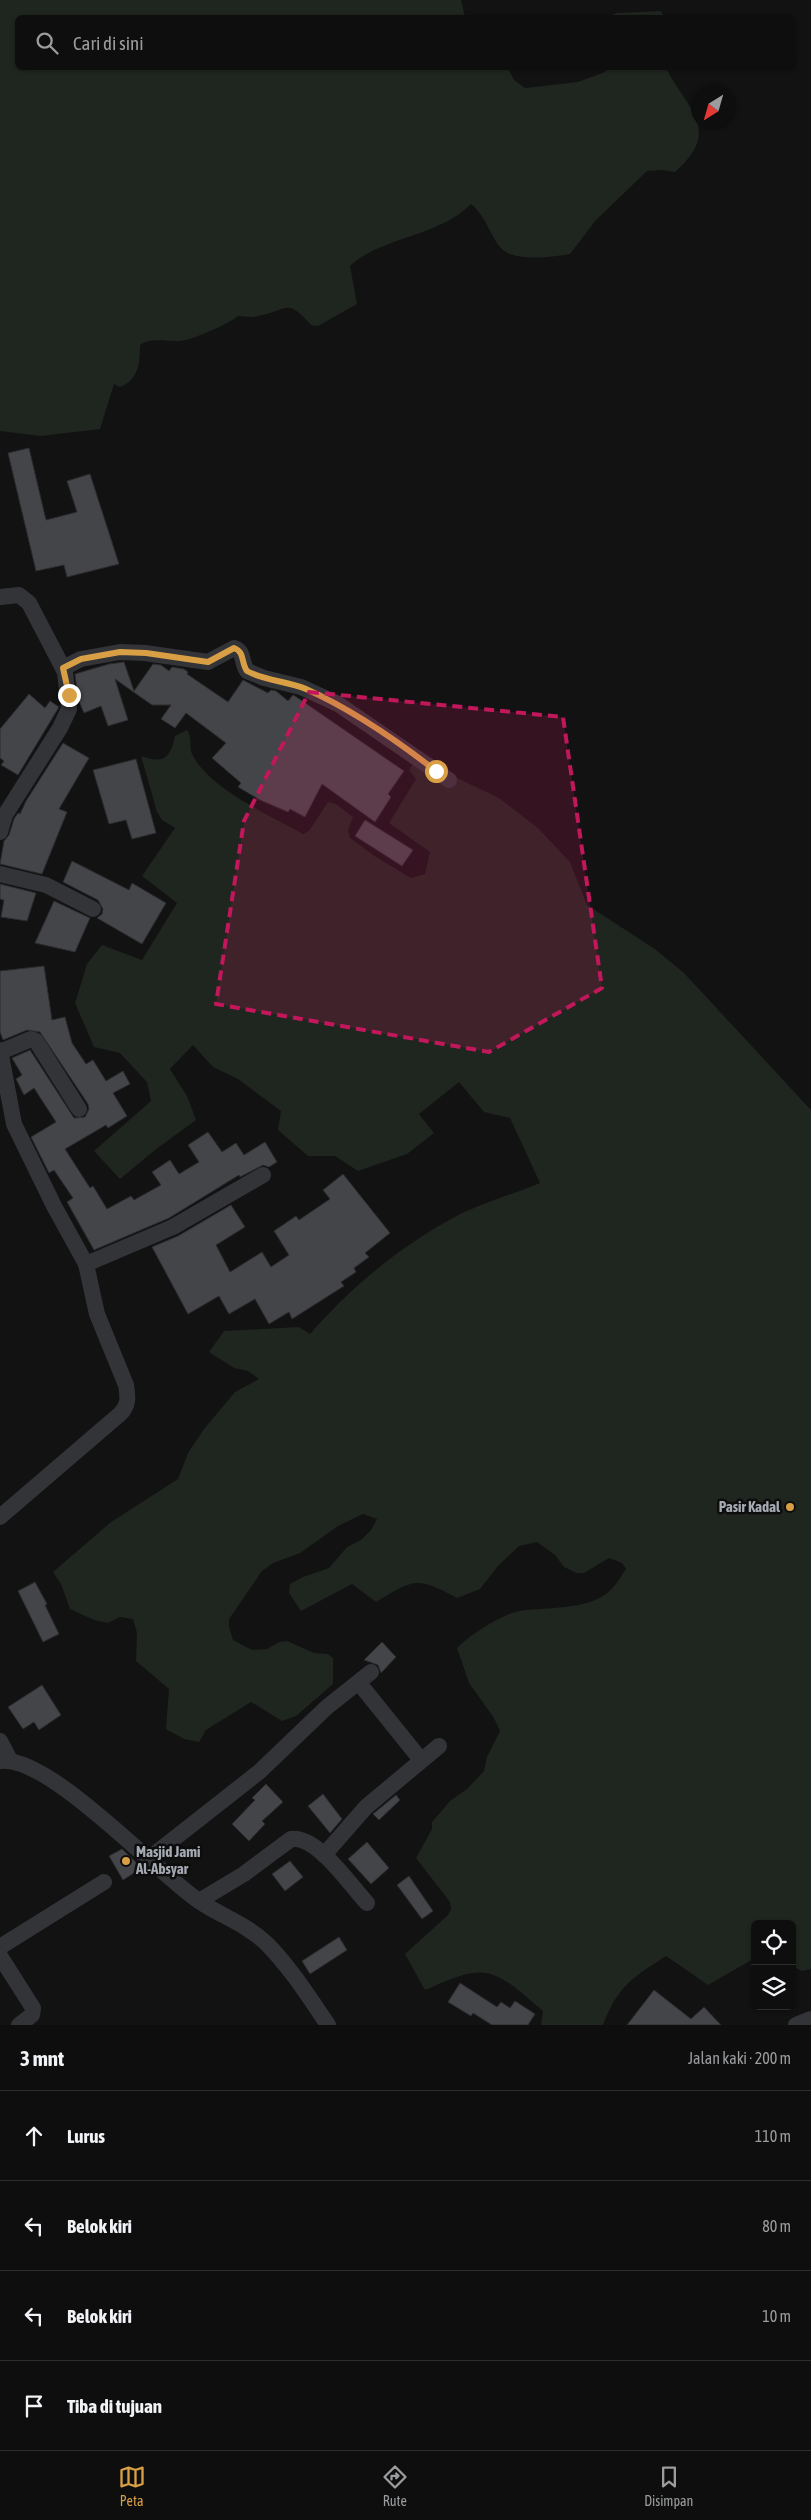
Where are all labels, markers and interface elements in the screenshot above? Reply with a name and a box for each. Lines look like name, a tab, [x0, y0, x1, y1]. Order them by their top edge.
search box	[15, 15, 796, 70]
icon: search	[33, 29, 61, 57]
text: Cari di sini	[73, 32, 144, 54]
north arrow	[691, 85, 736, 130]
route end	[58, 684, 81, 707]
route start	[425, 760, 448, 783]
place label: Pasir Kadal	[719, 1498, 781, 1515]
marker: Pasir Kadal	[784, 1501, 796, 1513]
place label: Masjid Jami Al-Absyar	[135, 1843, 200, 1877]
marker: Masjid Jami Al-Absyar	[120, 1855, 132, 1867]
map controls	[751, 1920, 796, 2010]
button: locate	[751, 1920, 796, 1965]
button: layers	[751, 1965, 796, 2010]
text: 3 mnt	[20, 2046, 64, 2070]
text: Jalan kaki · 200 m	[688, 2049, 791, 2067]
icon: ahead	[20, 2122, 48, 2150]
text: Lurus	[67, 2125, 105, 2147]
text: 110 m	[755, 2127, 791, 2145]
icon: left	[20, 2212, 48, 2240]
text: Belok kiri	[67, 2215, 132, 2237]
text: 80 m	[762, 2217, 791, 2235]
icon: left	[20, 2302, 48, 2330]
text: Belok kiri	[67, 2305, 132, 2327]
text: 10 m	[762, 2307, 791, 2325]
icon: arrive	[20, 2392, 48, 2420]
text: Tiba di tujuan	[67, 2395, 162, 2417]
tab: Peta	[118, 2463, 146, 2509]
tab: Rute	[381, 2463, 409, 2509]
tab: Disimpan	[644, 2463, 693, 2509]

